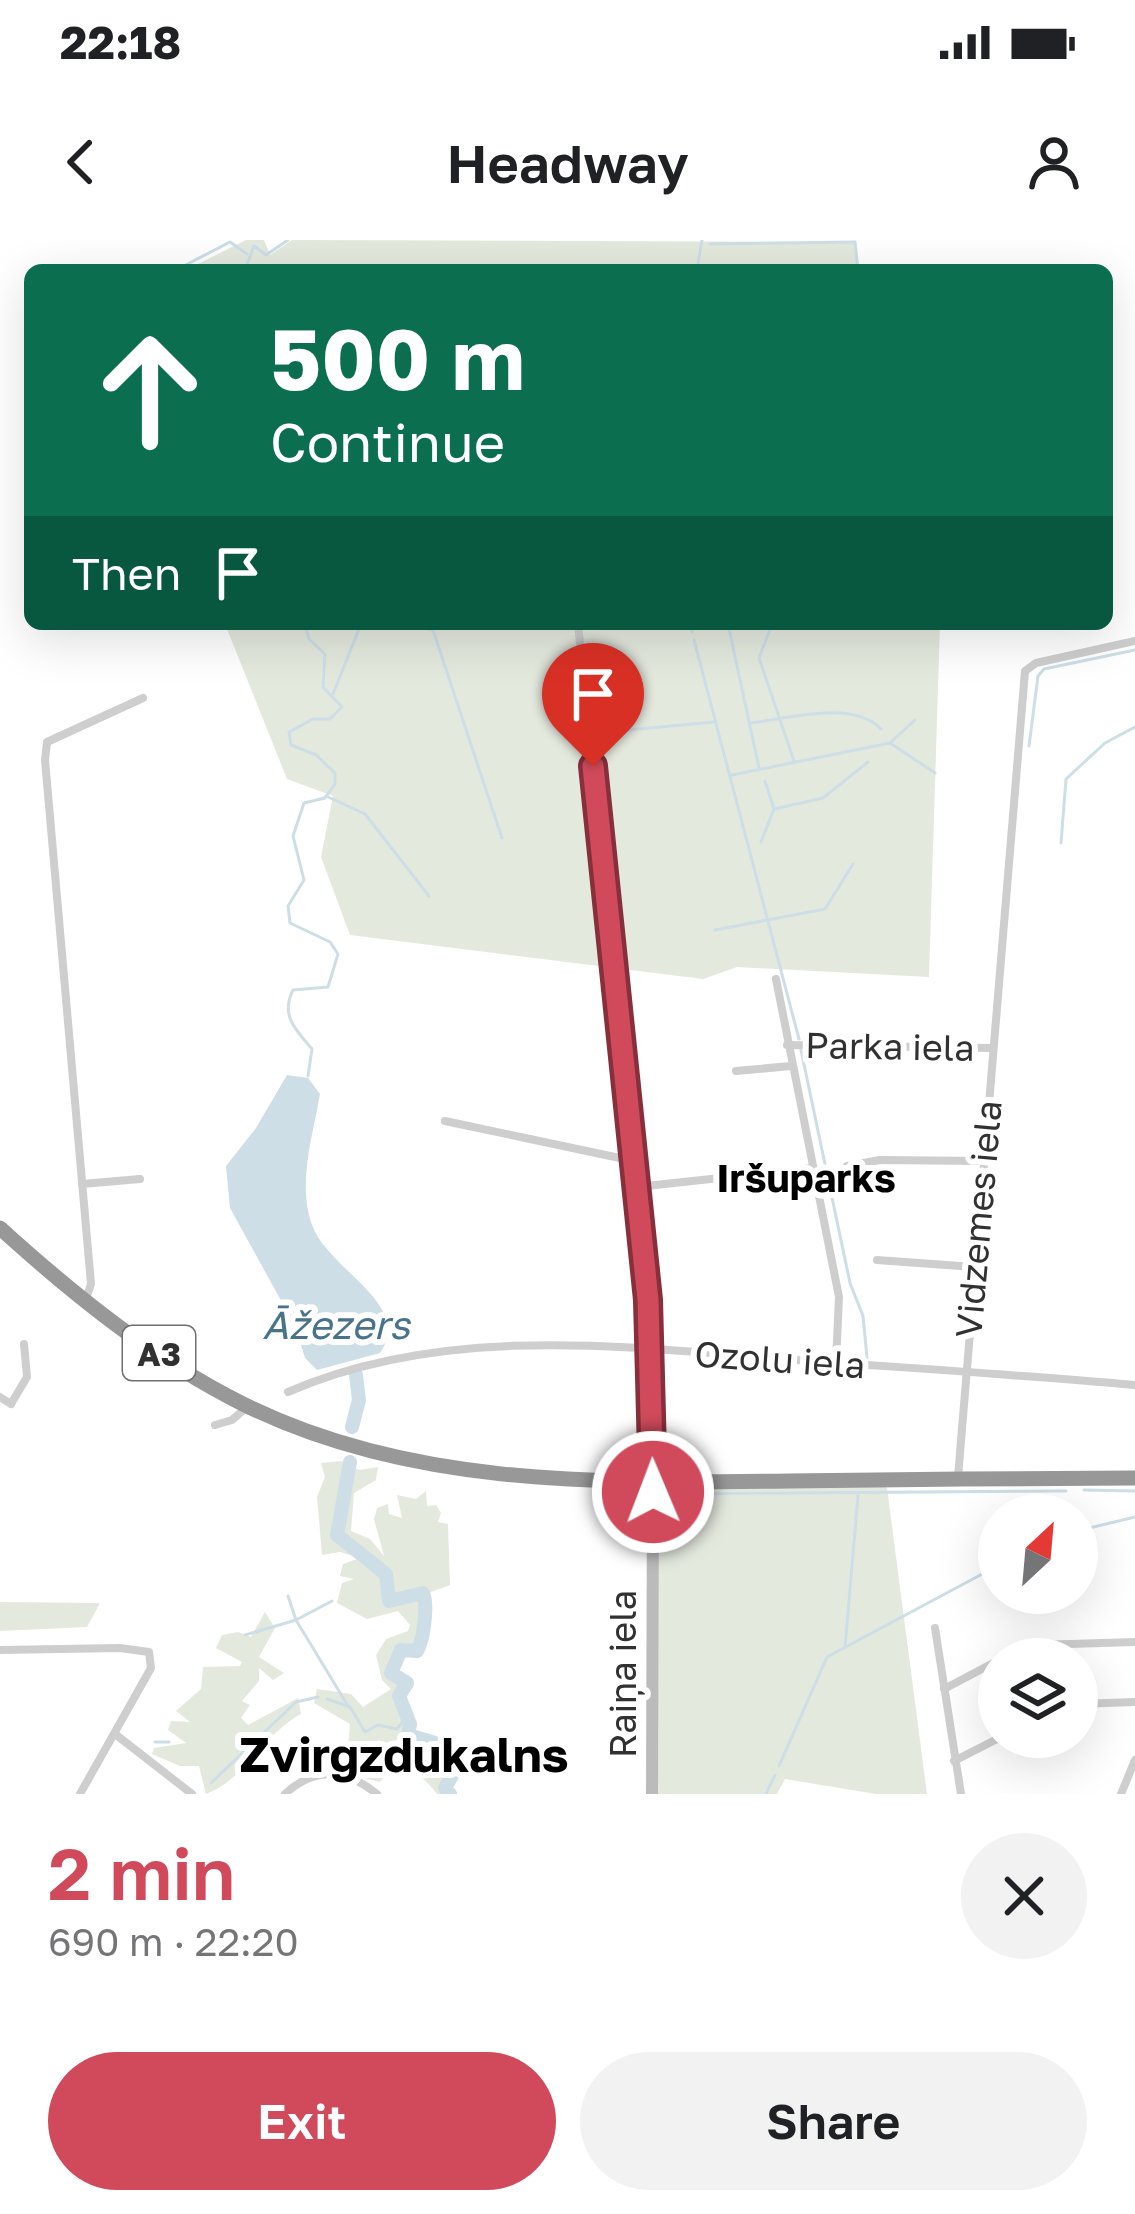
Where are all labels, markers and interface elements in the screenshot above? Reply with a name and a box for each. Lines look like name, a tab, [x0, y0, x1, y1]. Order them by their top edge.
text: 22:18	[60, 15, 181, 69]
icon: back	[48, 129, 114, 195]
icon: person	[1021, 129, 1087, 195]
text: Headway	[446, 130, 689, 195]
text: 500 m	[270, 308, 525, 408]
icon: ahead	[72, 312, 228, 468]
text: Continue	[270, 409, 505, 474]
icon: arrive	[205, 540, 271, 606]
text: Then	[72, 546, 181, 600]
pin	[542, 643, 644, 766]
icon: arrive	[560, 661, 626, 727]
street label: Parka iela	[805, 1023, 975, 1069]
street label: Vidzemes iela	[946, 1098, 1010, 1340]
district label: Iršuparks	[716, 1154, 896, 1201]
water label: Āžezers	[262, 1301, 411, 1348]
road number: A3	[123, 1326, 195, 1380]
street label: Ozolu iela	[693, 1332, 867, 1386]
position arrow	[590, 1429, 716, 1555]
north arrow	[978, 1494, 1098, 1614]
map controls	[978, 1494, 1098, 1758]
street label: Raiņa iela	[601, 1590, 645, 1758]
button: layers	[978, 1638, 1098, 1758]
district label: Zvirgzdukalns	[239, 1725, 569, 1783]
text: 2 min	[48, 1829, 235, 1916]
button: close	[961, 1833, 1087, 1959]
text: 690 m · 22:20	[48, 1918, 299, 1965]
button: Exit	[48, 2052, 556, 2190]
button: Share	[580, 2052, 1087, 2190]

